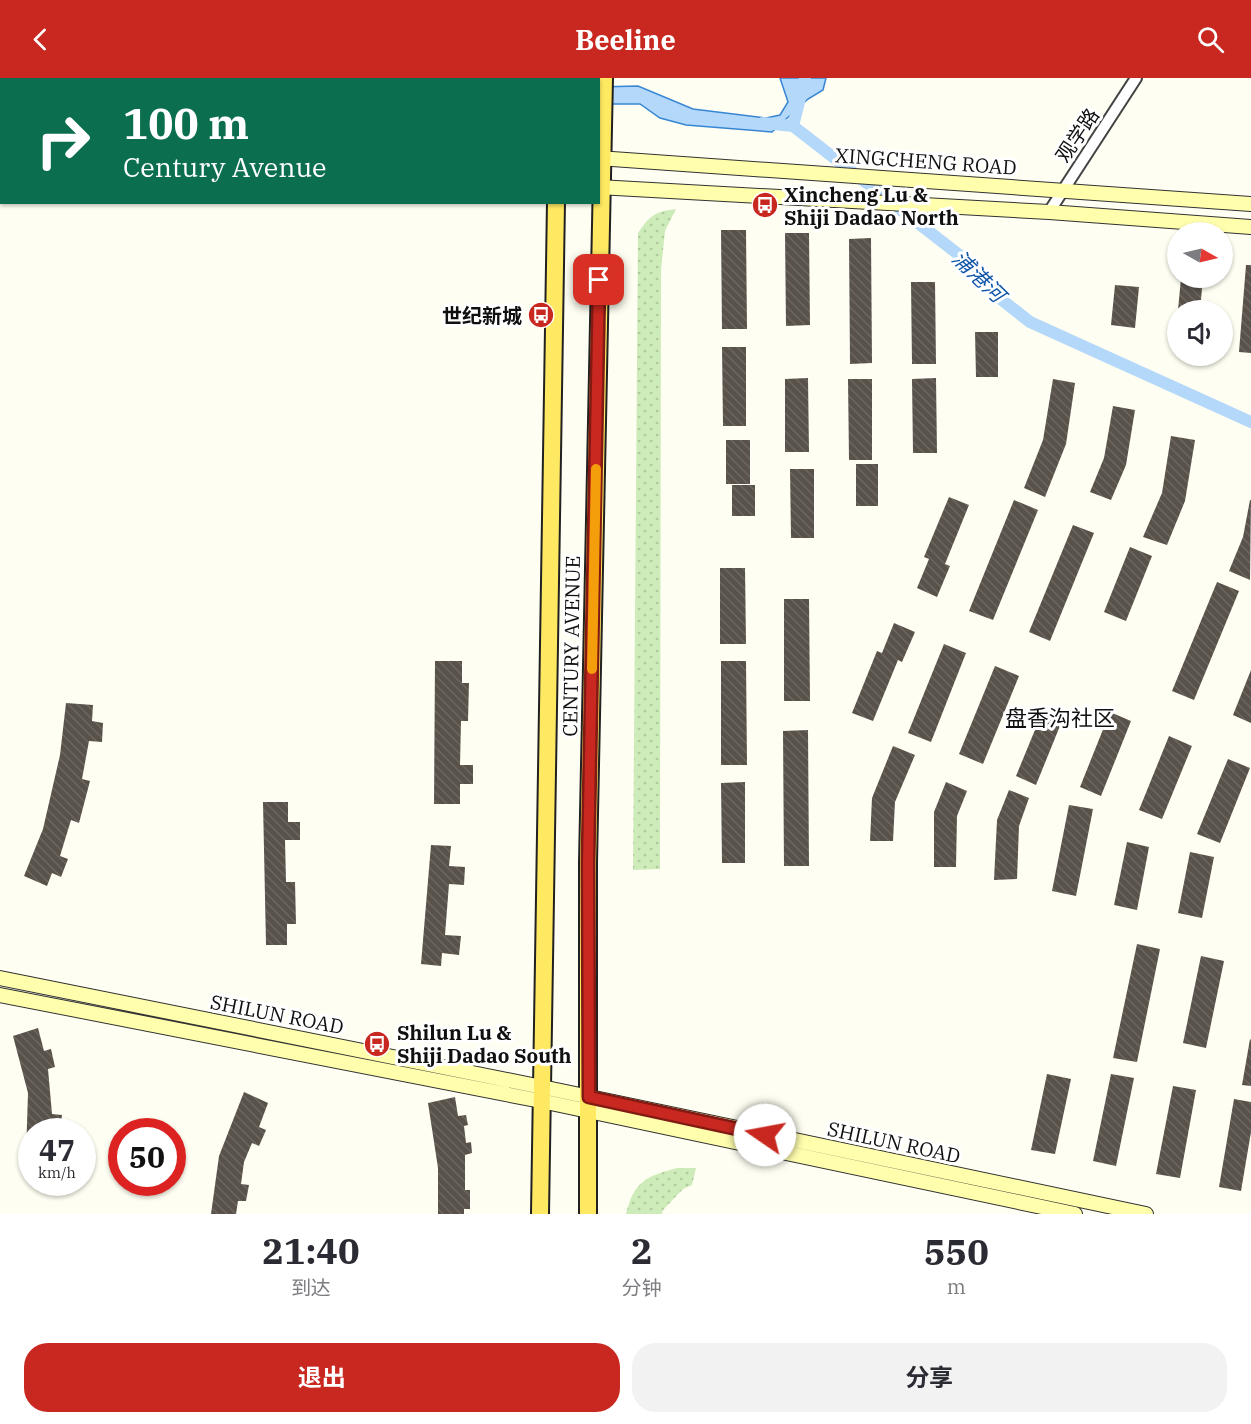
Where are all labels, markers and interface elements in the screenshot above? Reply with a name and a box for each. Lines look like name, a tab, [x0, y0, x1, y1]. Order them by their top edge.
text: Beeline	[575, 22, 676, 57]
icon: back	[24, 23, 57, 56]
icon: search	[1194, 23, 1227, 56]
text: 100 m	[123, 96, 249, 151]
icon: right	[24, 102, 102, 180]
street label: 观学路	[1049, 103, 1105, 167]
street label: XINGCHENG ROAD	[834, 141, 1018, 181]
text: Century Avenue	[123, 149, 327, 184]
place label: Xincheng Lu & Shiji Dadao North	[784, 181, 959, 231]
bus stop icon: Xincheng Lu & Shiji Dadao North	[750, 190, 780, 220]
north arrow	[1167, 222, 1233, 288]
map controls	[1167, 222, 1233, 366]
water label: 浦港河	[947, 244, 1014, 311]
pin	[573, 254, 624, 305]
icon: arrive	[582, 263, 615, 296]
bus stop icon: 世纪新城	[526, 300, 556, 330]
button: sound	[1167, 300, 1233, 366]
place label: 世纪新城	[442, 302, 522, 329]
street label: CENTURY AVENUE	[556, 555, 586, 737]
district label: 盘香沟社区	[1005, 703, 1115, 732]
street label: SHILUN ROAD	[208, 988, 346, 1040]
place label: Shilun Lu & Shiji Dadao South	[397, 1019, 572, 1069]
bus stop icon: Shilun Lu & Shiji Dadao South	[362, 1029, 392, 1059]
position arrow	[733, 1103, 797, 1167]
street label: SHILUN ROAD	[825, 1115, 963, 1169]
speed limit sign: 50	[108, 1118, 186, 1196]
text: 47	[39, 1130, 75, 1169]
text: km/h	[38, 1163, 76, 1182]
text: 21:40	[262, 1227, 360, 1274]
text: 2	[631, 1227, 653, 1274]
text: 550	[924, 1228, 989, 1275]
text: m	[947, 1273, 966, 1300]
text: 到达	[291, 1274, 331, 1301]
text: 分钟	[622, 1274, 662, 1301]
button: 退出	[24, 1343, 620, 1412]
button: 分享	[632, 1343, 1227, 1412]

